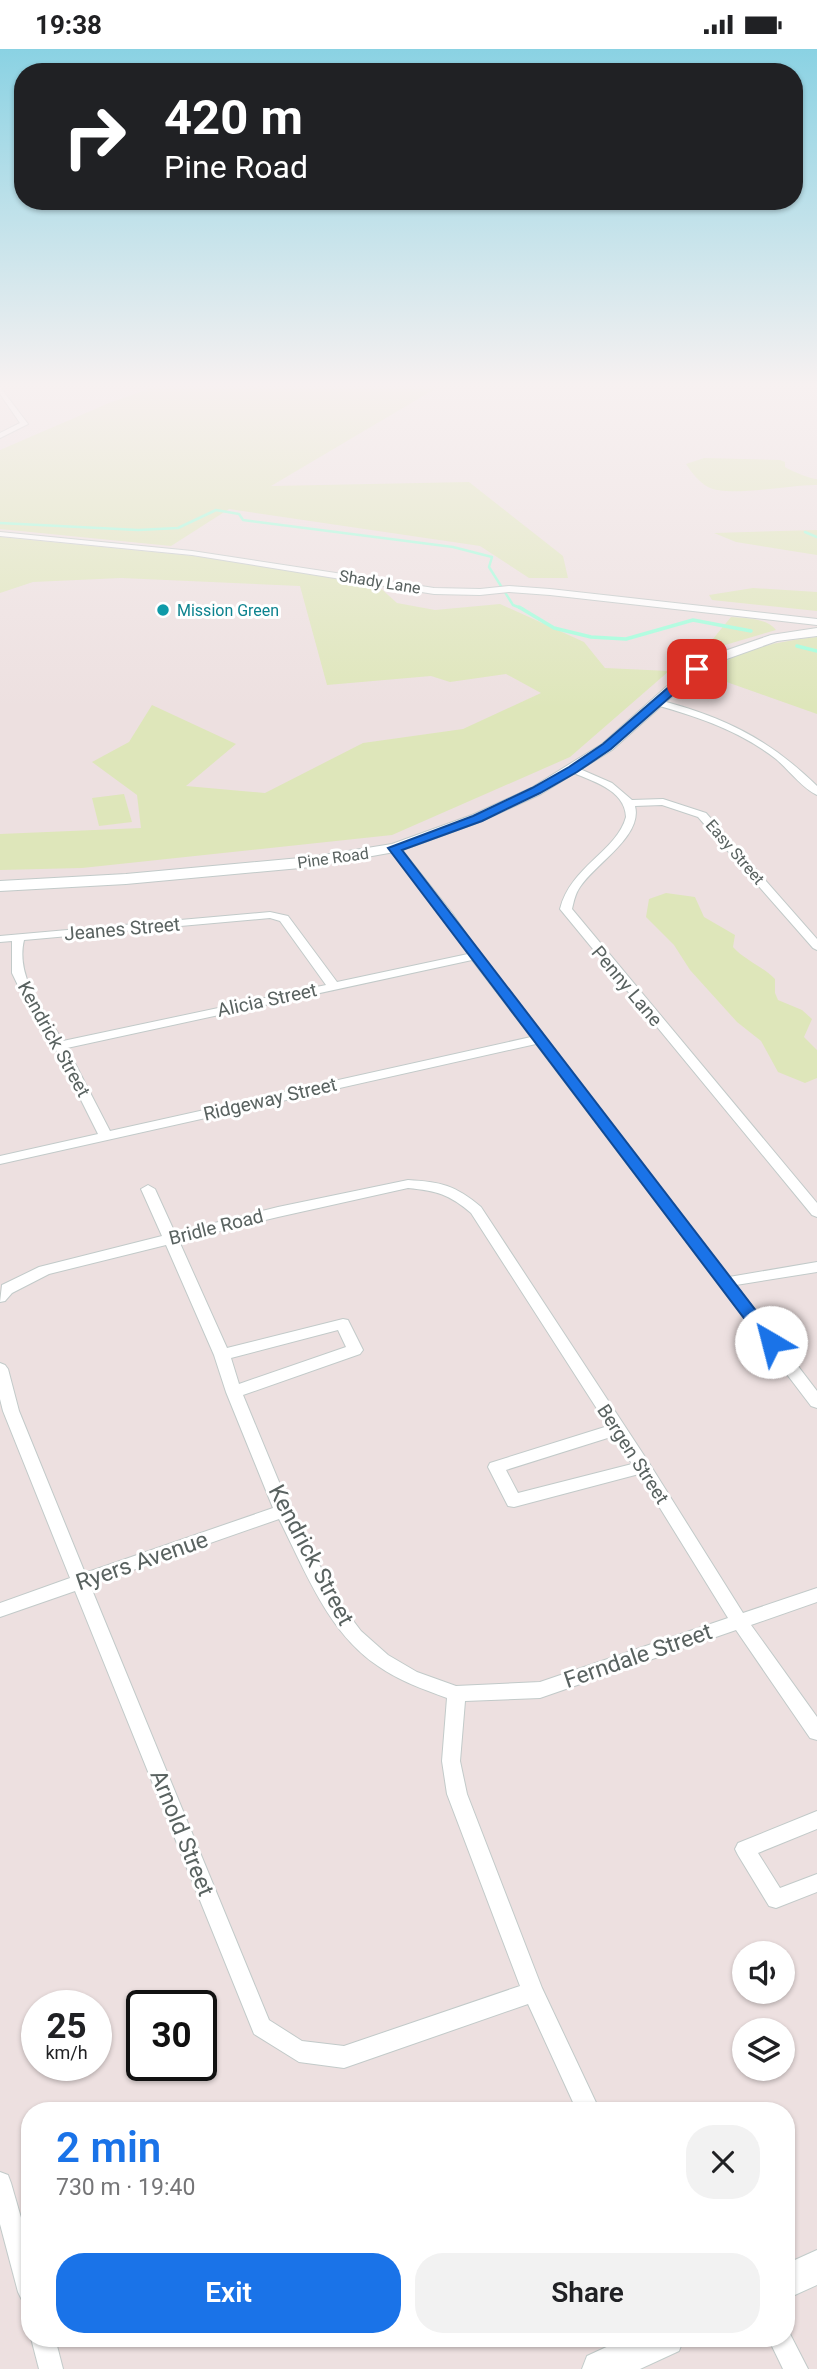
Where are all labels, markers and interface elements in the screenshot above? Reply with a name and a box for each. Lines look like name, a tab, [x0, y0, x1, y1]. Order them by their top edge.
text: 19:38	[35, 10, 102, 40]
text: 420 m	[164, 89, 303, 146]
icon: right	[49, 91, 140, 182]
text: Pine Road	[164, 148, 308, 186]
street label: Shady Lane	[338, 566, 422, 598]
place label: Mission Green	[177, 601, 279, 620]
marker: Mission Green	[155, 602, 171, 618]
pin	[667, 639, 727, 699]
icon: arrive	[678, 650, 716, 688]
street label: Easy Street	[702, 816, 768, 888]
street label: Pine Road	[296, 844, 370, 872]
street label: Jeanes Street	[63, 912, 181, 946]
street label: Penny Lane	[587, 941, 667, 1031]
street label: Kendrick Street	[13, 977, 95, 1101]
street label: Alicia Street	[215, 978, 319, 1022]
street label: Ridgeway Street	[201, 1072, 339, 1126]
street label: Bridle Road	[166, 1204, 266, 1250]
position arrow	[734, 1305, 808, 1379]
street label: Bergen Street	[592, 1400, 674, 1508]
street label: Kendrick Street	[263, 1480, 359, 1630]
street label: Ryers Avenue	[73, 1526, 211, 1596]
street label: Ferndale Street	[560, 1618, 716, 1694]
street label: Arnold Street	[144, 1766, 220, 1900]
map controls	[732, 1941, 795, 2081]
button: sound	[732, 1941, 795, 2004]
speed limit sign: 30	[126, 1990, 217, 2081]
text: 25	[46, 2006, 87, 2047]
button: layers	[732, 2018, 795, 2081]
text: km/h	[45, 2042, 88, 2063]
text: 2 min	[56, 2123, 161, 2172]
button: close	[686, 2125, 760, 2199]
text: 730 m · 19:40	[56, 2174, 195, 2201]
button: Exit	[56, 2253, 401, 2333]
button: Share	[415, 2253, 760, 2333]

